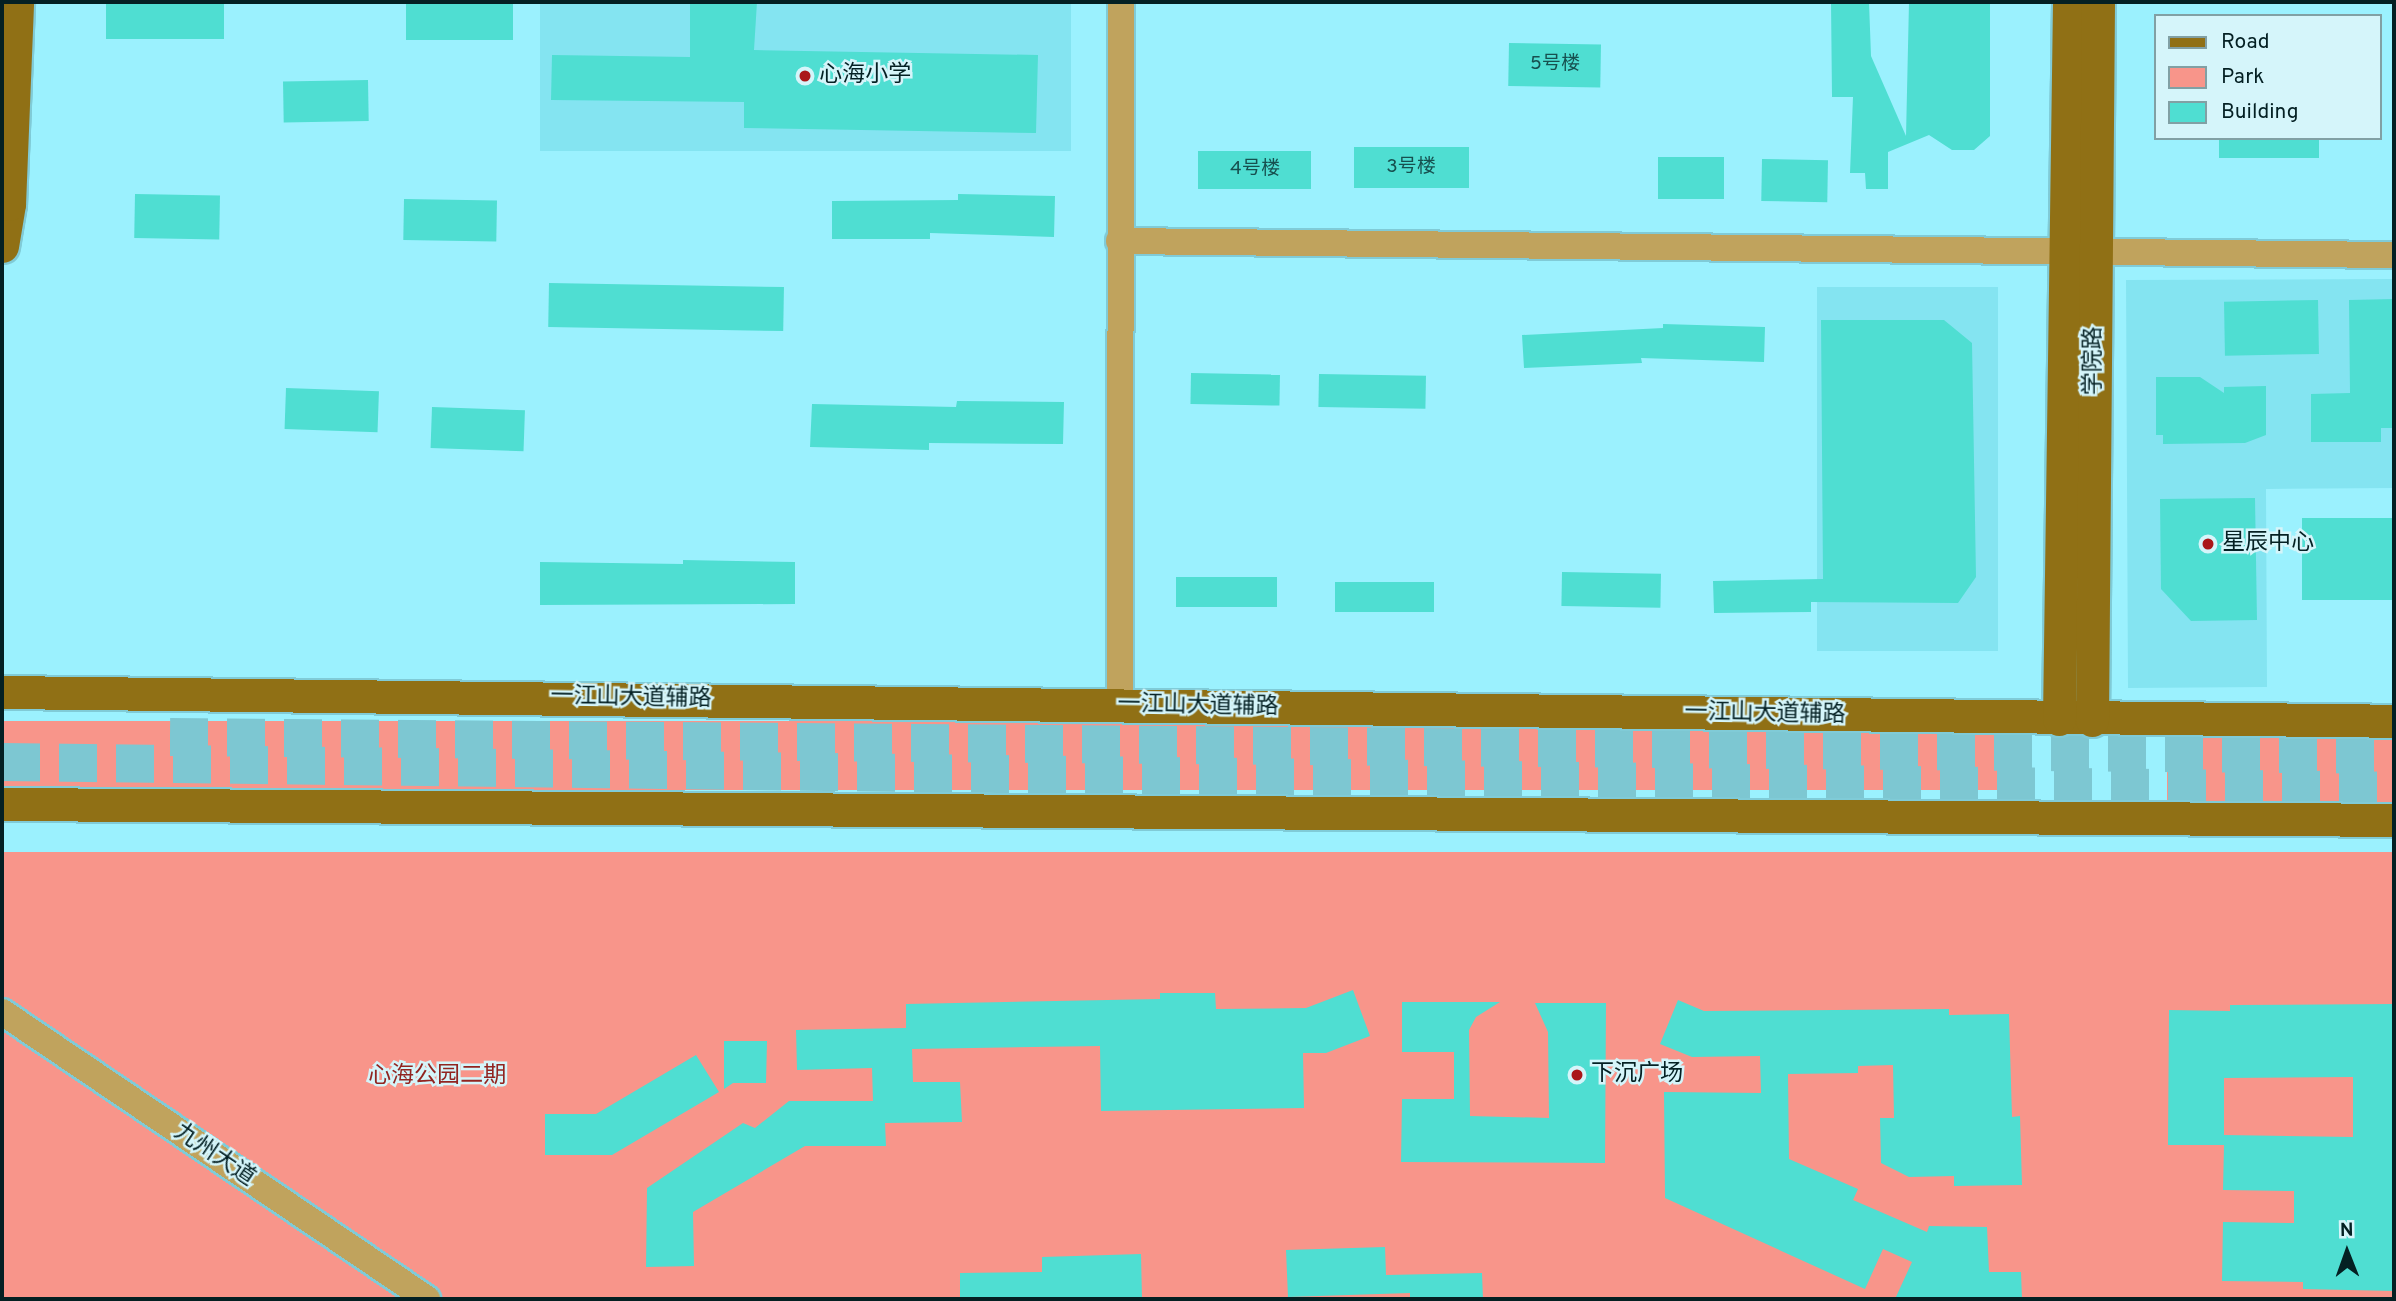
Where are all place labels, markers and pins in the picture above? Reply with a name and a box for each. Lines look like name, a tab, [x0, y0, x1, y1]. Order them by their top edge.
place label: 心海小学	[819, 62, 911, 90]
marker: 心海小学	[797, 68, 813, 84]
place label: 星辰中心	[2222, 530, 2314, 558]
marker: 星辰中心	[2200, 536, 2216, 552]
place label: 下沉广场	[1591, 1061, 1683, 1089]
marker: 下沉广场	[1569, 1067, 1585, 1083]

